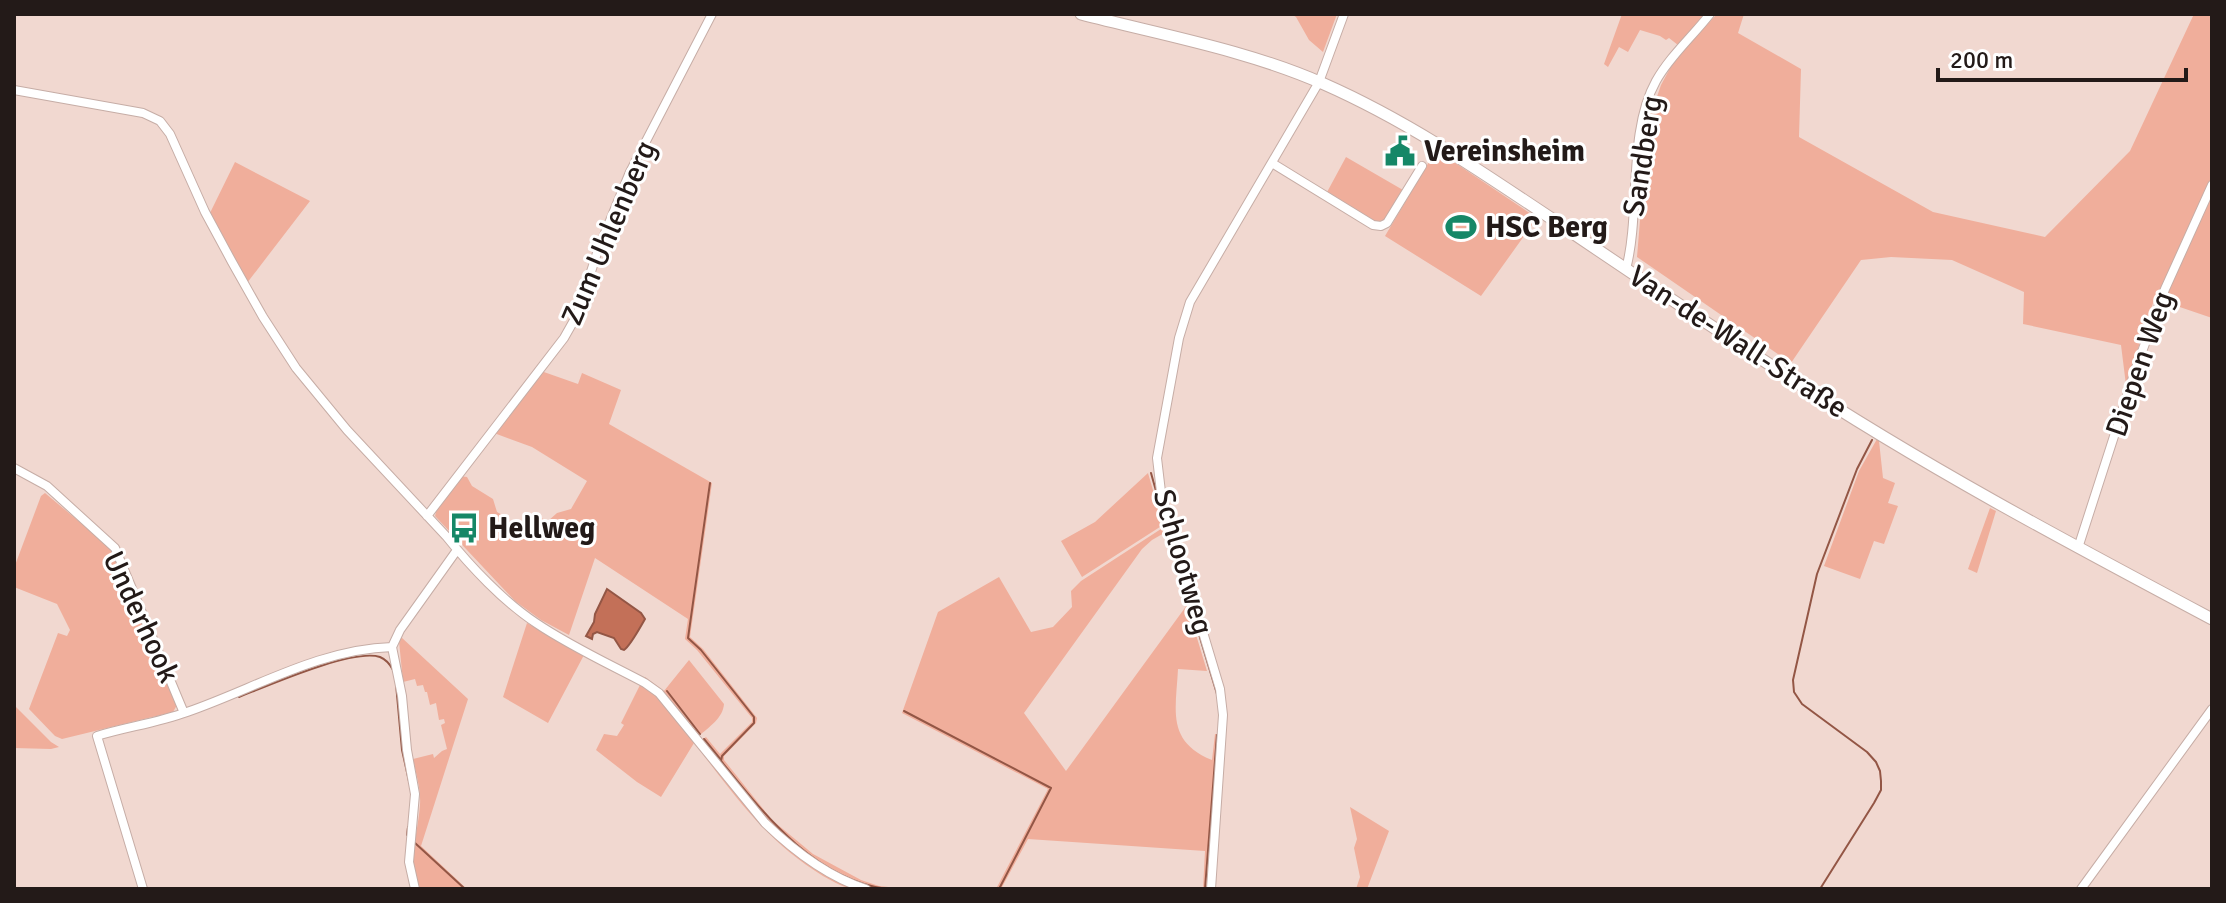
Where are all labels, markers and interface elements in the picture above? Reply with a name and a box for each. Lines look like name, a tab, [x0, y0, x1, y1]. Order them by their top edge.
scale bar	[1938, 32, 2186, 82]
text: 200 m	[1950, 45, 2013, 75]
street label: Sandberg	[1615, 93, 1671, 219]
place label: Vereinsheim	[1424, 133, 1585, 170]
public building icon: Vereinsheim	[1383, 134, 1417, 168]
street label: Zum Uhlenberg	[554, 135, 664, 331]
place label: HSC Berg	[1485, 209, 1608, 246]
sports icon: HSC Berg	[1444, 210, 1478, 244]
street label: Van-de-Wall-Straße	[1622, 257, 1854, 427]
street label: Diepen Weg	[2098, 286, 2182, 442]
street label: Schlootweg	[1145, 485, 1221, 639]
place label: Hellweg	[488, 510, 595, 547]
bus stop icon: Hellweg	[447, 511, 481, 545]
street label: Underhook	[94, 545, 188, 689]

